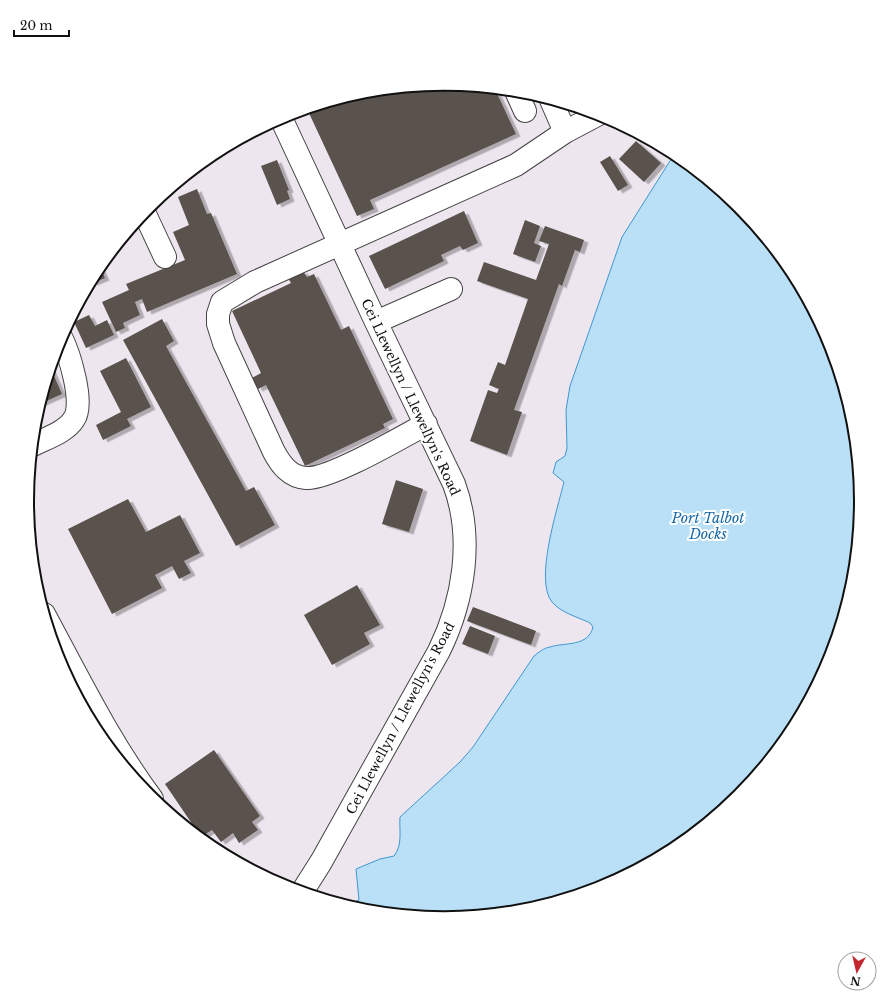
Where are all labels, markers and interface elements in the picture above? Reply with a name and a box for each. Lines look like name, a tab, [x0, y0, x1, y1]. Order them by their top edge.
scale bar	[14, 12, 69, 38]
text: 20 m	[20, 18, 52, 33]
street label: Cei Llewellyn / Llewellyn's Road	[357, 296, 464, 499]
water label: Port Talbot Docks	[671, 509, 745, 543]
street label: Cei Llewellyn / Llewellyn's Road	[342, 619, 459, 817]
north arrow	[837, 951, 877, 991]
text: N	[849, 973, 862, 989]

